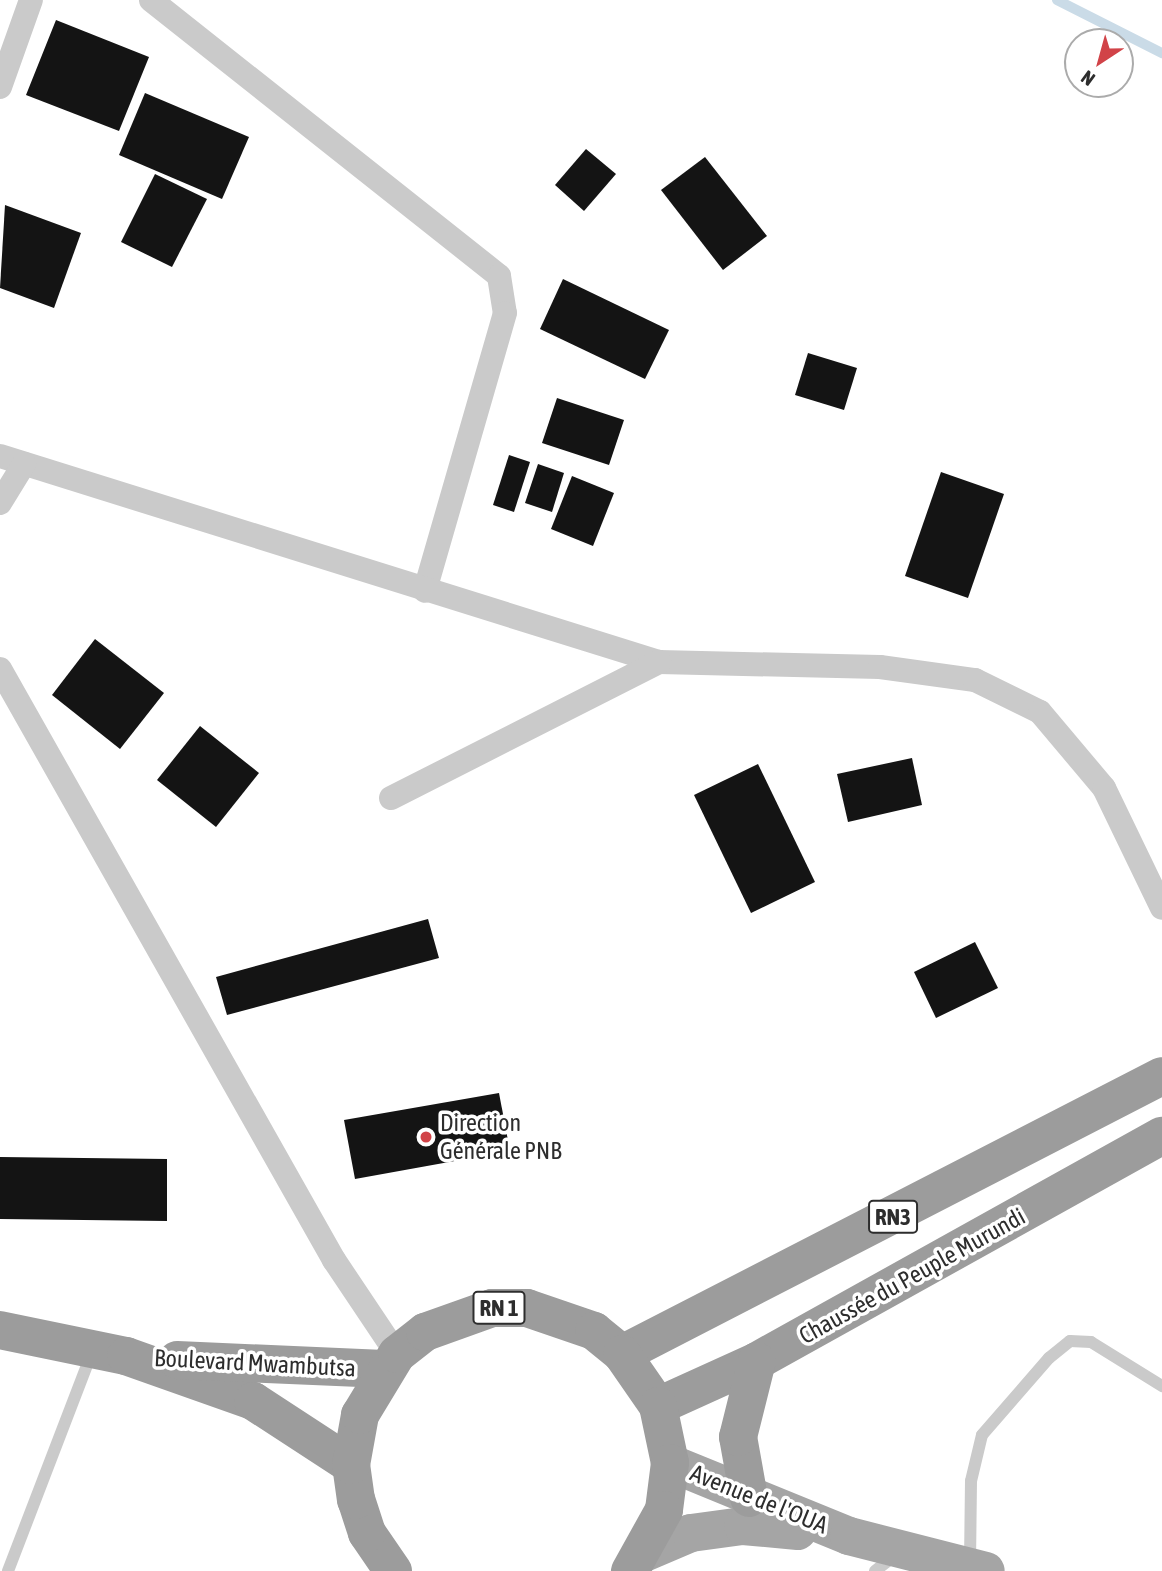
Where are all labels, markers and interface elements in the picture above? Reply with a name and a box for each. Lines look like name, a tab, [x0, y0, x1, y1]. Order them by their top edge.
north arrow	[1064, 28, 1134, 98]
text: N	[1077, 66, 1099, 91]
place label: Direction Générale PNB	[440, 1109, 562, 1165]
marker: Direction Générale PNB	[418, 1129, 434, 1145]
road number: RN3	[867, 1198, 919, 1236]
street label: Chaussée du Peuple Murundi	[794, 1202, 1030, 1350]
road number: RN 1	[471, 1288, 527, 1328]
street label: Boulevard Mwambutsa	[154, 1343, 356, 1383]
street label: Avenue de l'OUA	[686, 1458, 832, 1540]

